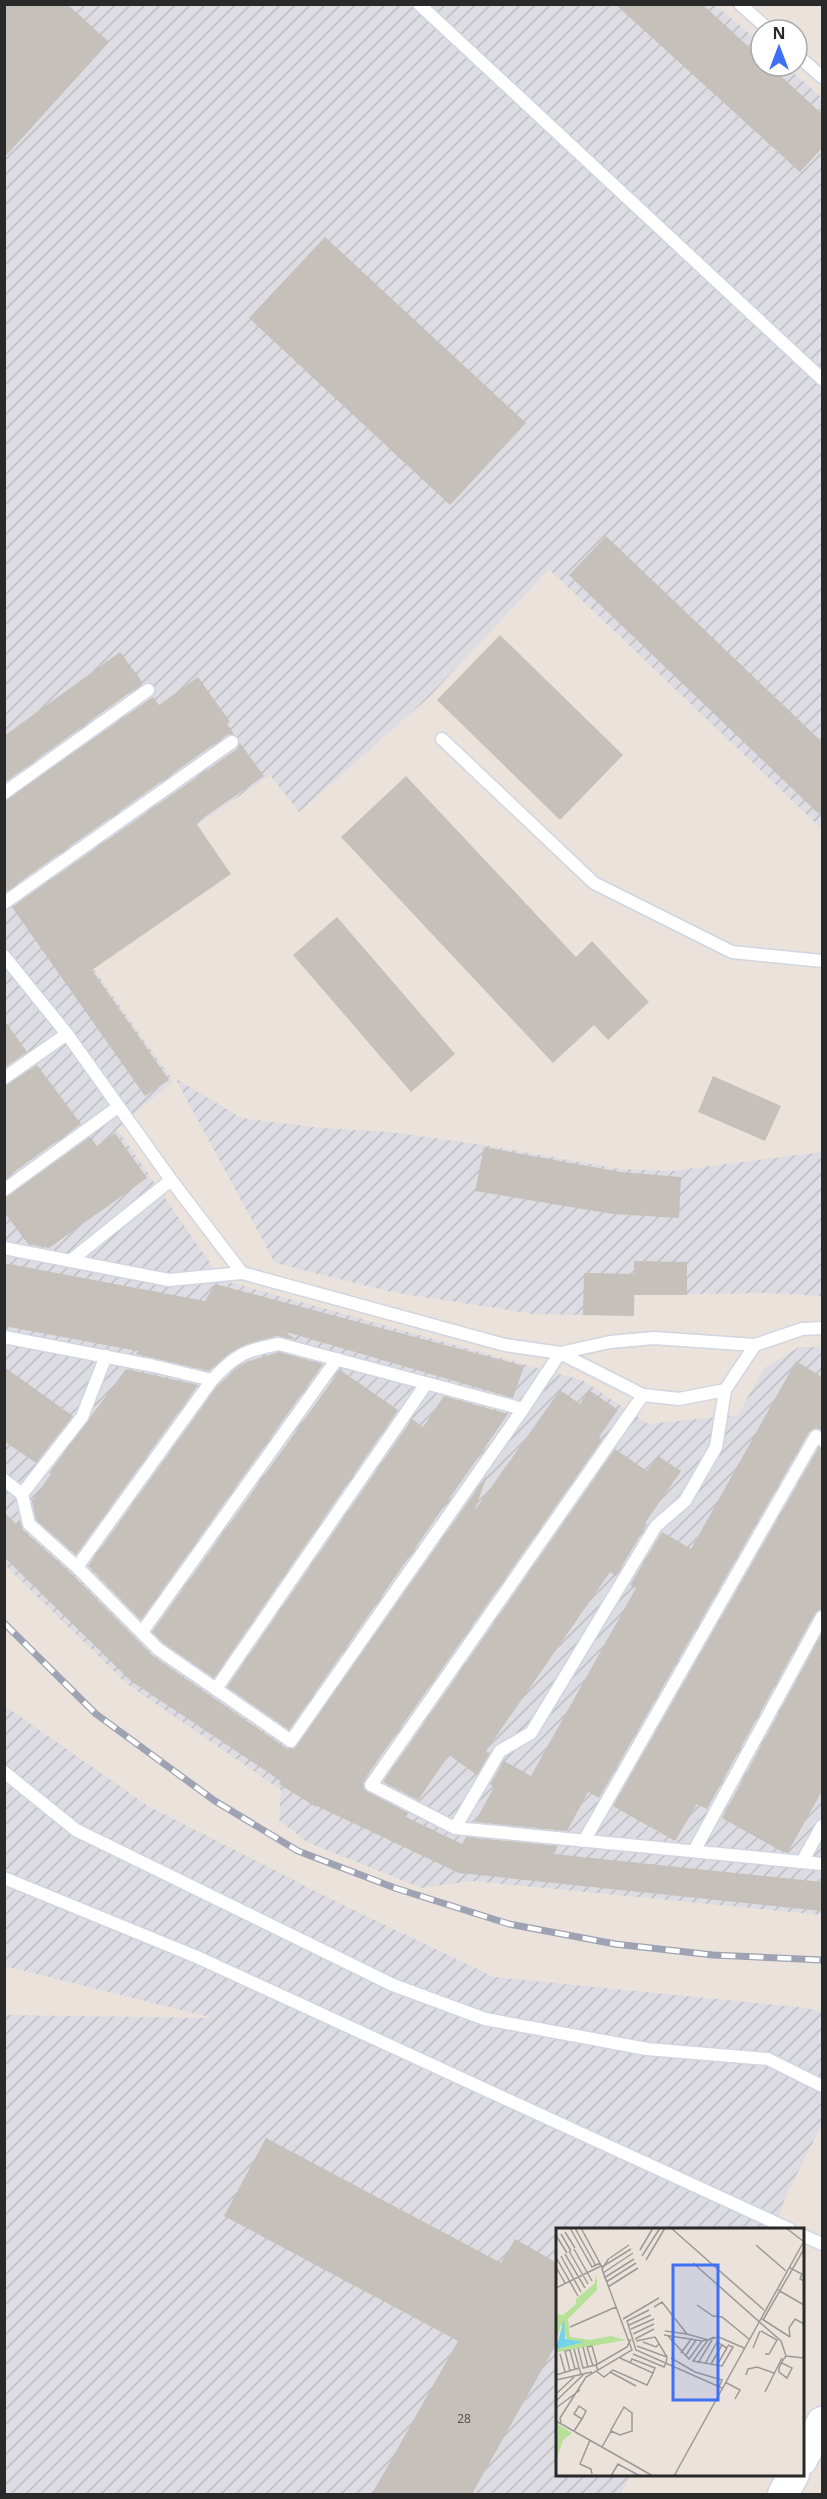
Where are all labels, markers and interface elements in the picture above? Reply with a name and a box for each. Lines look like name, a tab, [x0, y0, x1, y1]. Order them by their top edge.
north arrow	[749, 18, 809, 78]
text: N	[772, 22, 786, 44]
inset map	[556, 2228, 803, 2475]
house number: 28	[457, 2410, 471, 2427]

